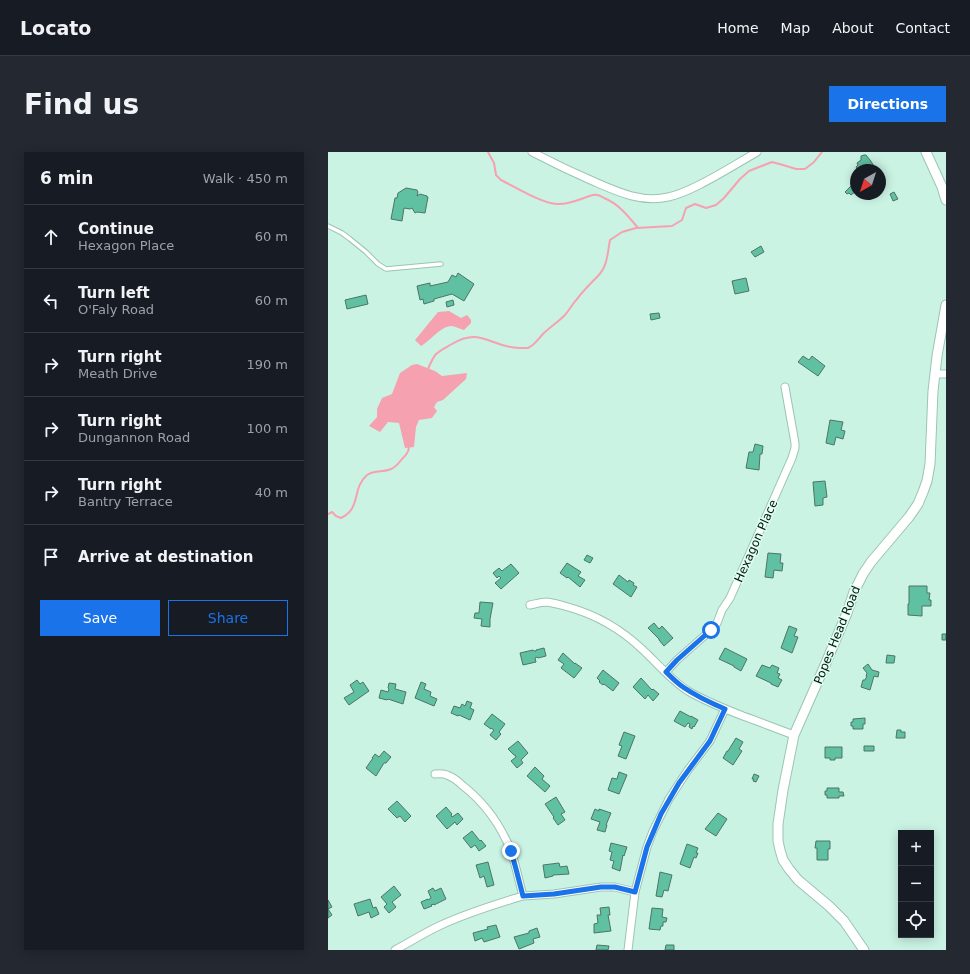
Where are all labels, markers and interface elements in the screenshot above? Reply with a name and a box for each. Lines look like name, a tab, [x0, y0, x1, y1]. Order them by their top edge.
text: Locato	[20, 17, 91, 39]
text: Home	[717, 20, 759, 36]
text: Map	[781, 20, 810, 36]
text: About	[832, 20, 874, 36]
text: Contact	[896, 20, 950, 36]
button: Directions	[829, 86, 946, 122]
text: Find us	[24, 88, 139, 121]
north arrow	[850, 164, 886, 200]
text: 6 min	[40, 168, 93, 188]
text: Walk · 450 m	[203, 171, 288, 186]
text: Continue	[78, 220, 154, 238]
icon: ahead	[40, 226, 62, 248]
text: 60 m	[255, 229, 288, 244]
text: Hexagon Place	[78, 238, 174, 253]
text: Turn left	[78, 284, 150, 302]
icon: left	[40, 290, 62, 312]
text: 60 m	[255, 293, 288, 308]
text: O'Faly Road	[78, 302, 154, 317]
text: Turn right	[78, 348, 162, 366]
icon: right	[40, 354, 62, 376]
text: 190 m	[246, 357, 288, 372]
text: Meath Drive	[78, 366, 157, 381]
text: Turn right	[78, 412, 162, 430]
icon: right	[40, 418, 62, 440]
text: 100 m	[246, 421, 288, 436]
text: Dungannon Road	[78, 430, 190, 445]
text: Turn right	[78, 476, 162, 494]
icon: right	[40, 482, 62, 504]
text: 40 m	[255, 485, 288, 500]
text: Bantry Terrace	[78, 494, 173, 509]
street label: Hexagon Place	[732, 498, 780, 584]
icon: arrive	[40, 546, 62, 568]
text: Arrive at destination	[78, 548, 253, 566]
street label: Popes Head Road	[811, 584, 863, 686]
button: Save	[40, 600, 160, 636]
button: Share	[168, 600, 288, 636]
route start	[702, 621, 720, 639]
map controls	[898, 830, 934, 938]
button: +	[898, 830, 934, 866]
route end	[502, 842, 520, 860]
button: −	[898, 866, 934, 902]
button: locate	[898, 902, 934, 938]

